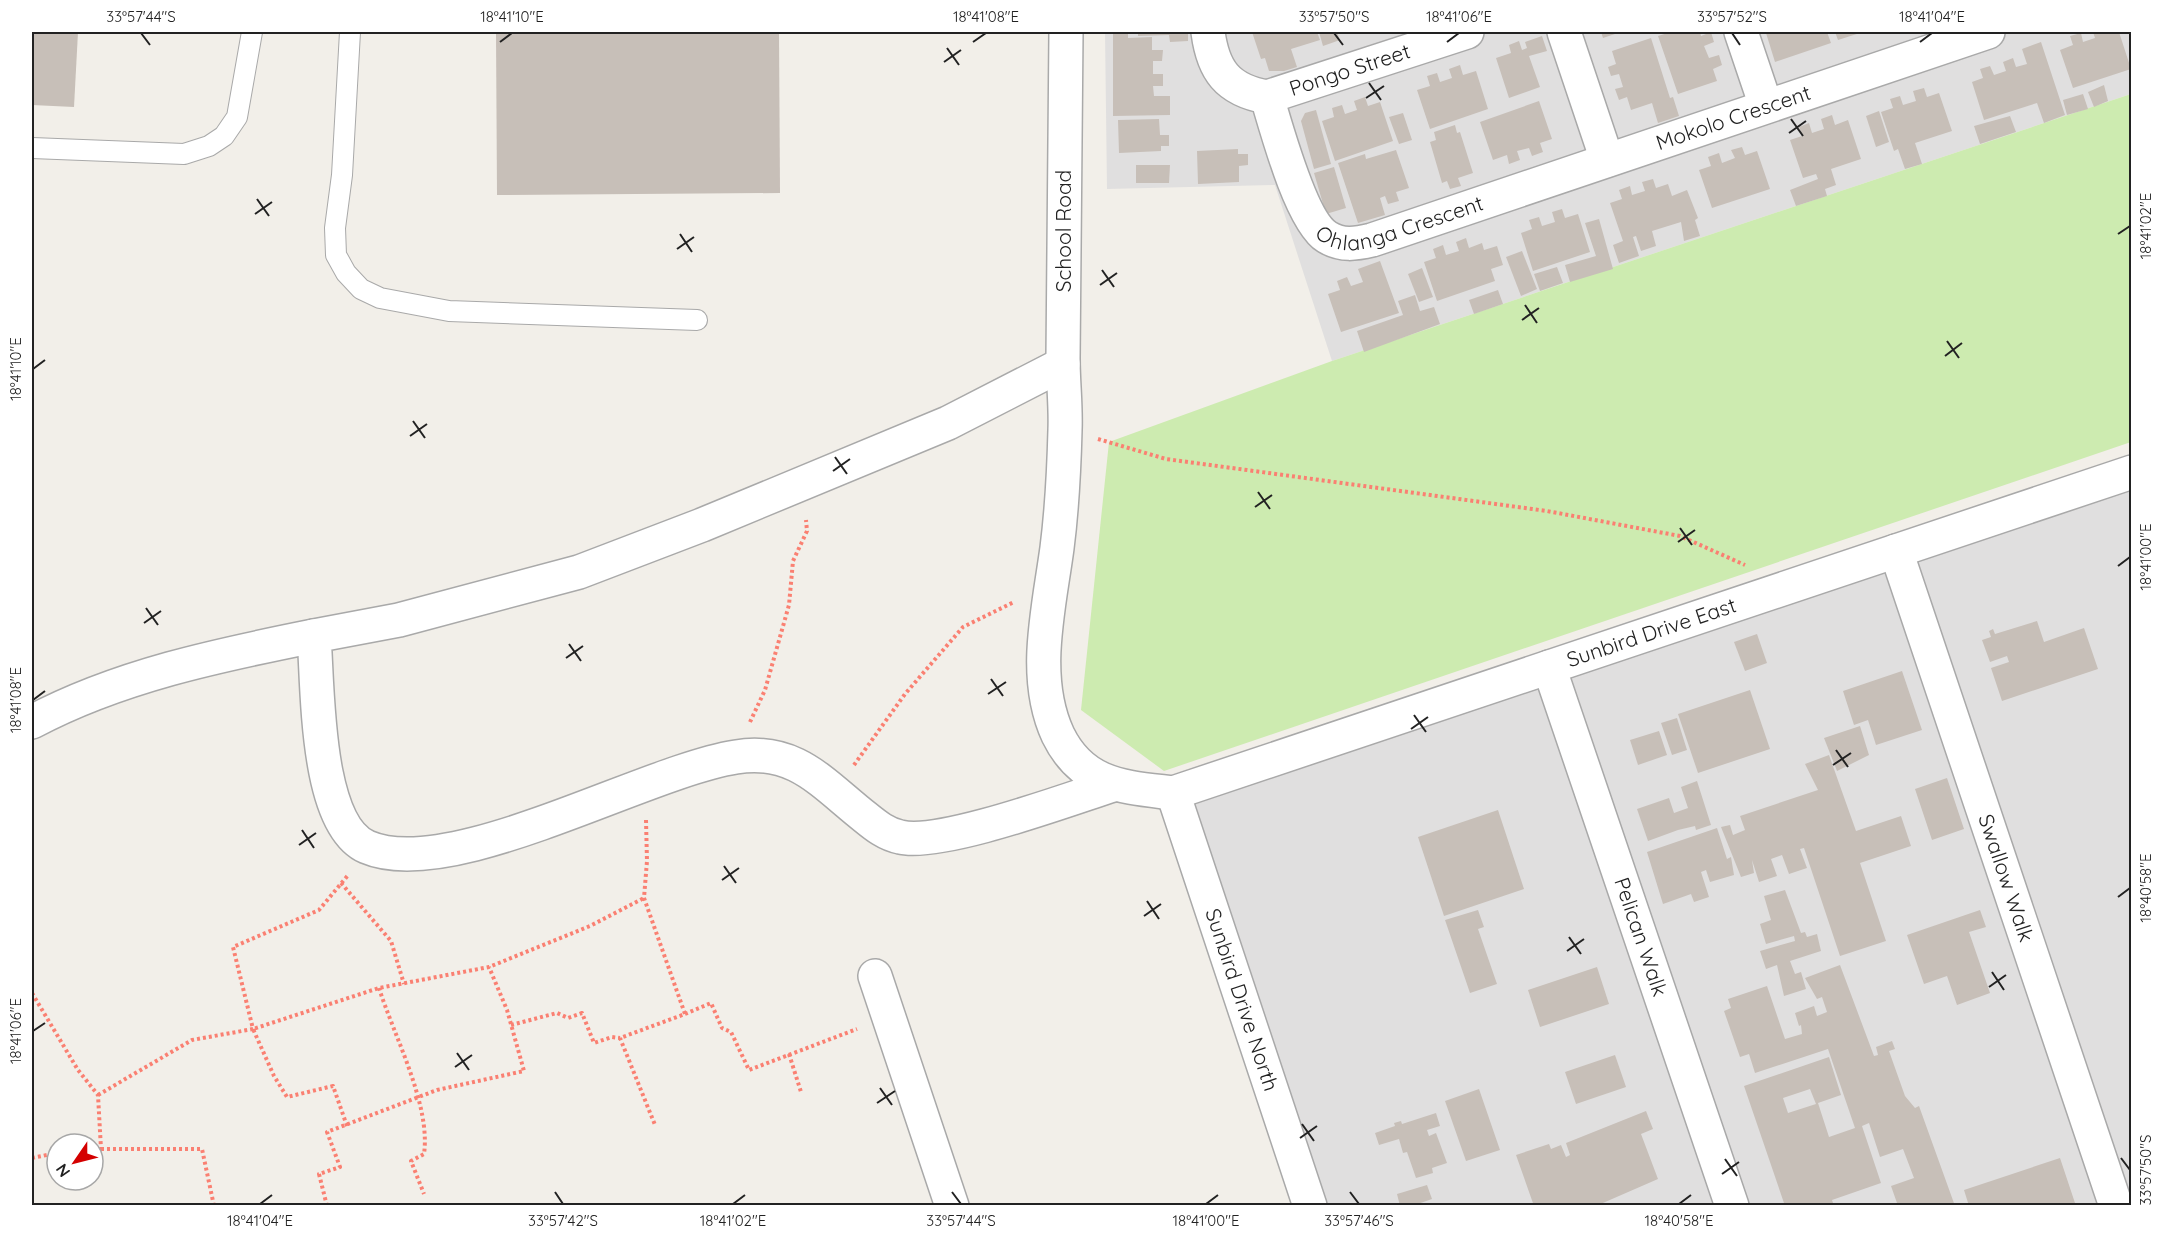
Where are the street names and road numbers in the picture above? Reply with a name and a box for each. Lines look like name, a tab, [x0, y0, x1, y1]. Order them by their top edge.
street label: Pongo Street	[1286, 37, 1413, 101]
street label: Mokolo Crescent	[1652, 79, 1814, 155]
street label: School Road	[1050, 170, 1076, 292]
street label: Ohlanga Crescent	[1311, 189, 1486, 256]
street label: Sunbird Drive East	[1563, 591, 1739, 672]
street label: Swallow Walk	[1973, 811, 2040, 945]
street label: Pelican Walk	[1609, 874, 1674, 999]
street label: Sunbird Drive North	[1200, 905, 1285, 1094]

